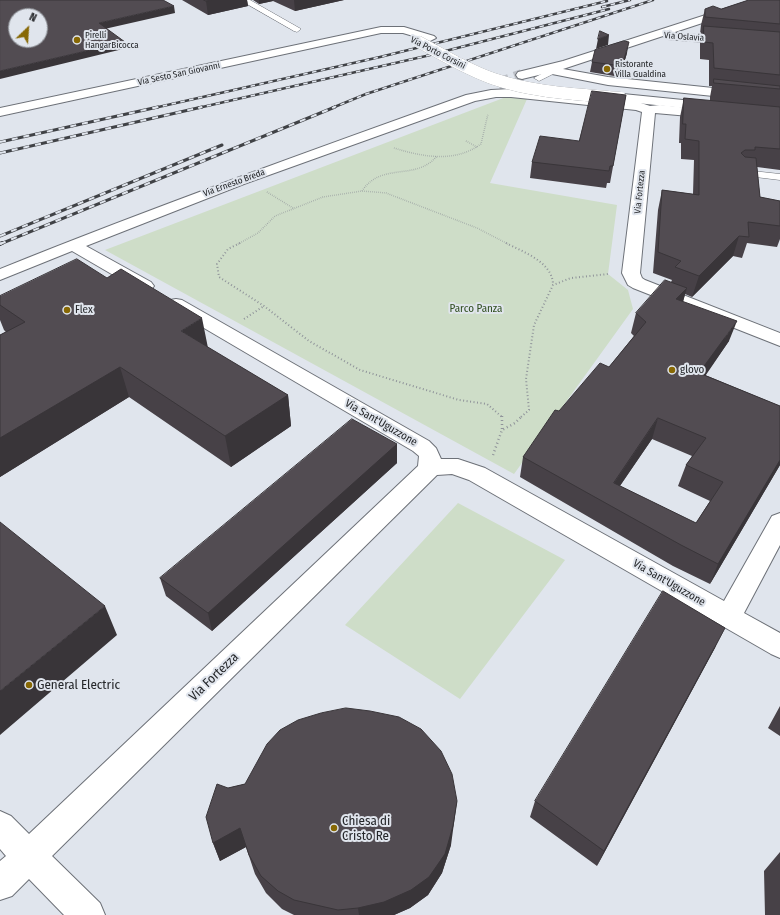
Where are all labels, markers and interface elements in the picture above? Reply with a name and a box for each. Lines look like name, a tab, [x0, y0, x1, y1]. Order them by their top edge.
north arrow	[8, 8, 48, 48]
text: N	[27, 10, 39, 25]
place label: Pirelli HangarBicocca	[85, 30, 139, 51]
street label: Via Oslavia	[664, 30, 704, 44]
street label: Via Porto Corsini	[409, 34, 467, 72]
marker: Pirelli HangarBicocca	[72, 35, 82, 45]
place label: Ristorante Villa Gualdina	[615, 59, 666, 80]
street label: Via Sesto San Giovanni	[137, 60, 221, 88]
marker: Ristorante Villa Gualdina	[602, 64, 612, 74]
street label: Via Ernesto Breda	[202, 167, 266, 199]
street label: Via Fortezza	[632, 170, 648, 214]
park label: Parco Panza	[450, 302, 502, 316]
place label: Flex	[75, 303, 93, 317]
marker: Flex	[62, 305, 72, 315]
place label: glovo	[680, 363, 704, 377]
marker: glovo	[667, 365, 677, 375]
street label: Via Sant'Uguzzone	[342, 397, 420, 449]
street label: Via Sant'Uguzzone	[630, 557, 708, 609]
street label: Via Fortezza	[186, 650, 242, 704]
place label: General Electric	[37, 677, 120, 693]
marker: General Electric	[24, 680, 34, 690]
place label: Chiesa di Cristo Re	[342, 813, 390, 844]
marker: Chiesa di Cristo Re	[329, 823, 339, 833]

